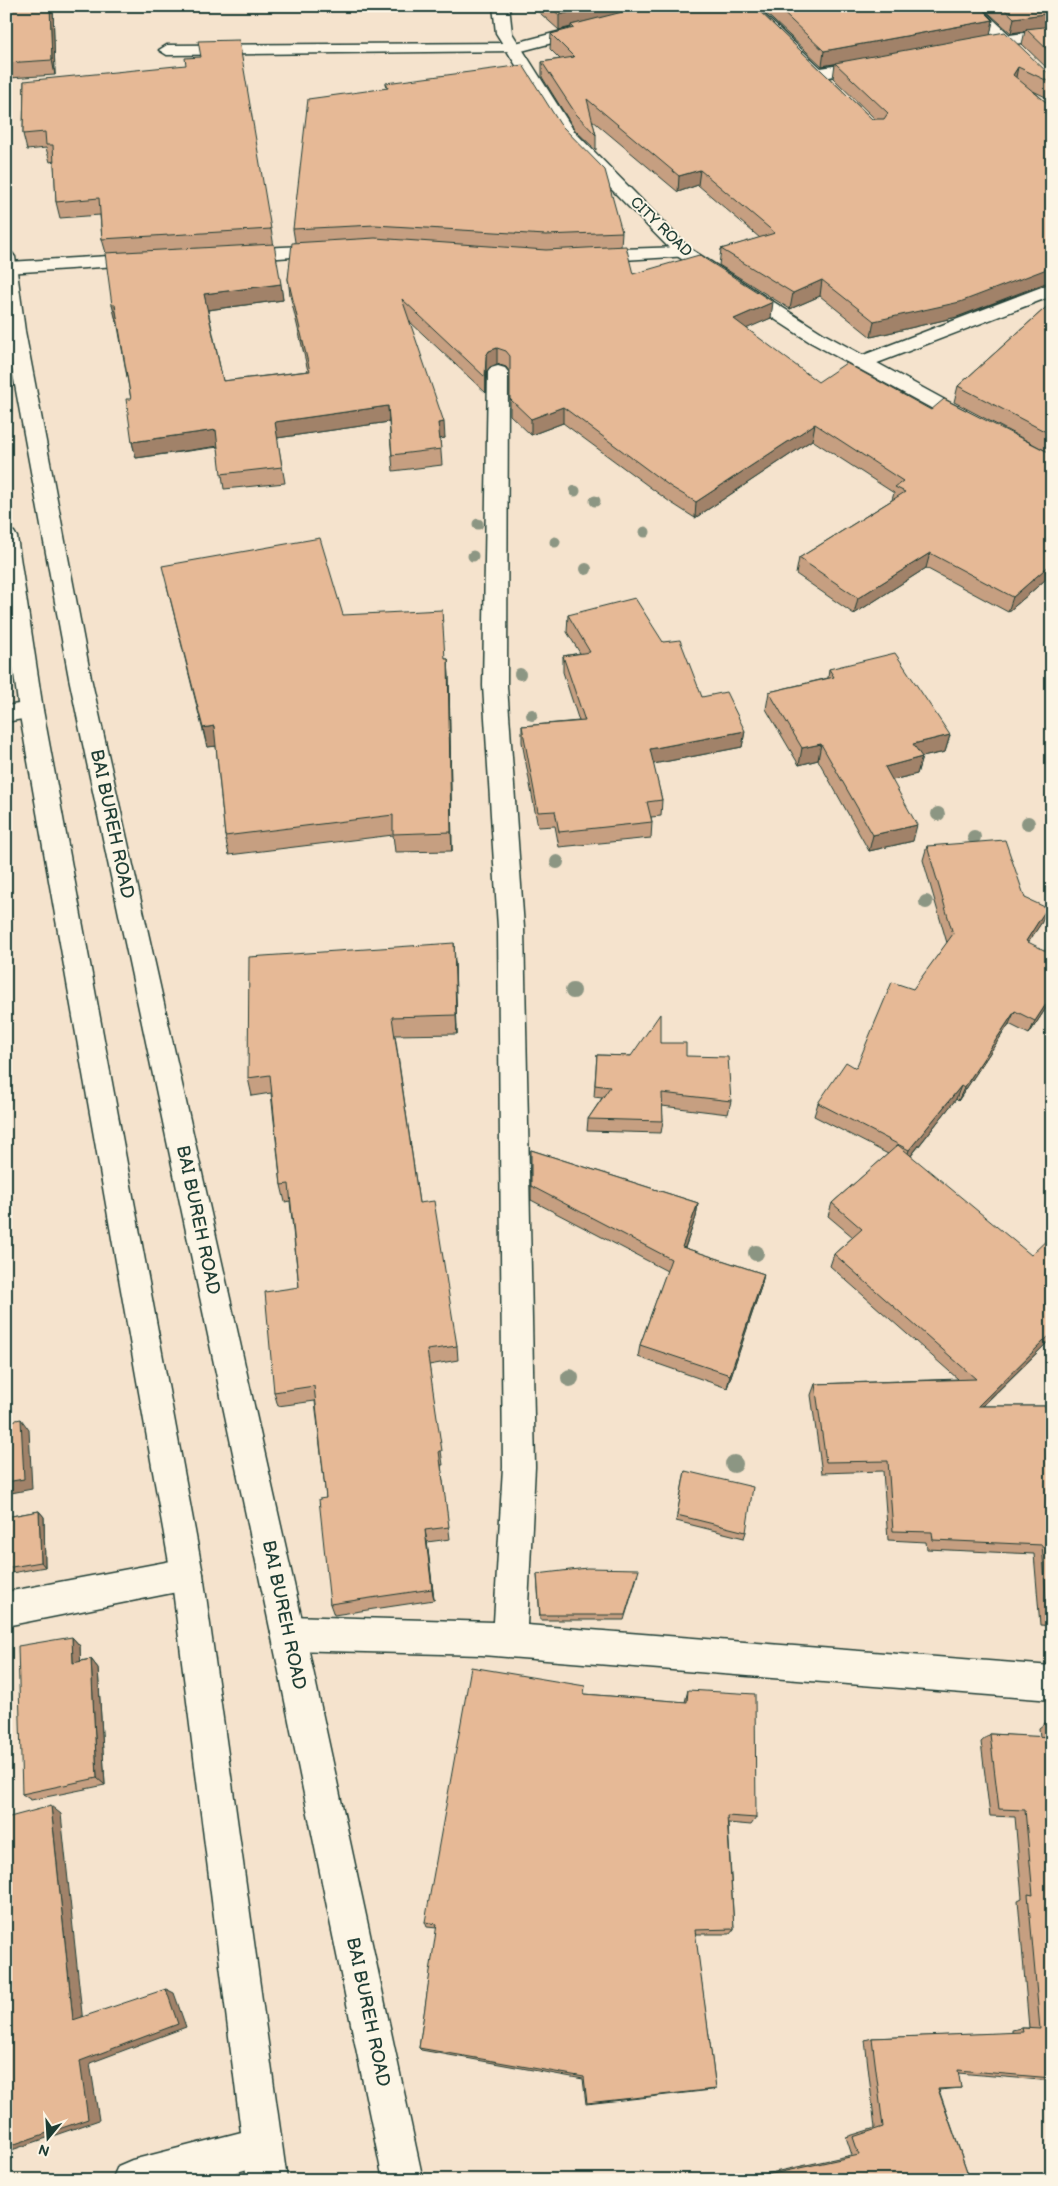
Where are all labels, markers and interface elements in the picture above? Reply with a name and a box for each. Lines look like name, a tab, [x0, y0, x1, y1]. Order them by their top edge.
street label: CITY ROAD	[626, 193, 696, 261]
street label: BAI BUREH ROAD	[86, 747, 138, 901]
street label: BAI BUREH ROAD	[172, 1143, 224, 1297]
street label: BAI BUREH ROAD	[258, 1538, 310, 1692]
street label: BAI BUREH ROAD	[342, 1935, 394, 2089]
north arrow	[22, 2114, 72, 2164]
text: N	[37, 2140, 52, 2160]

